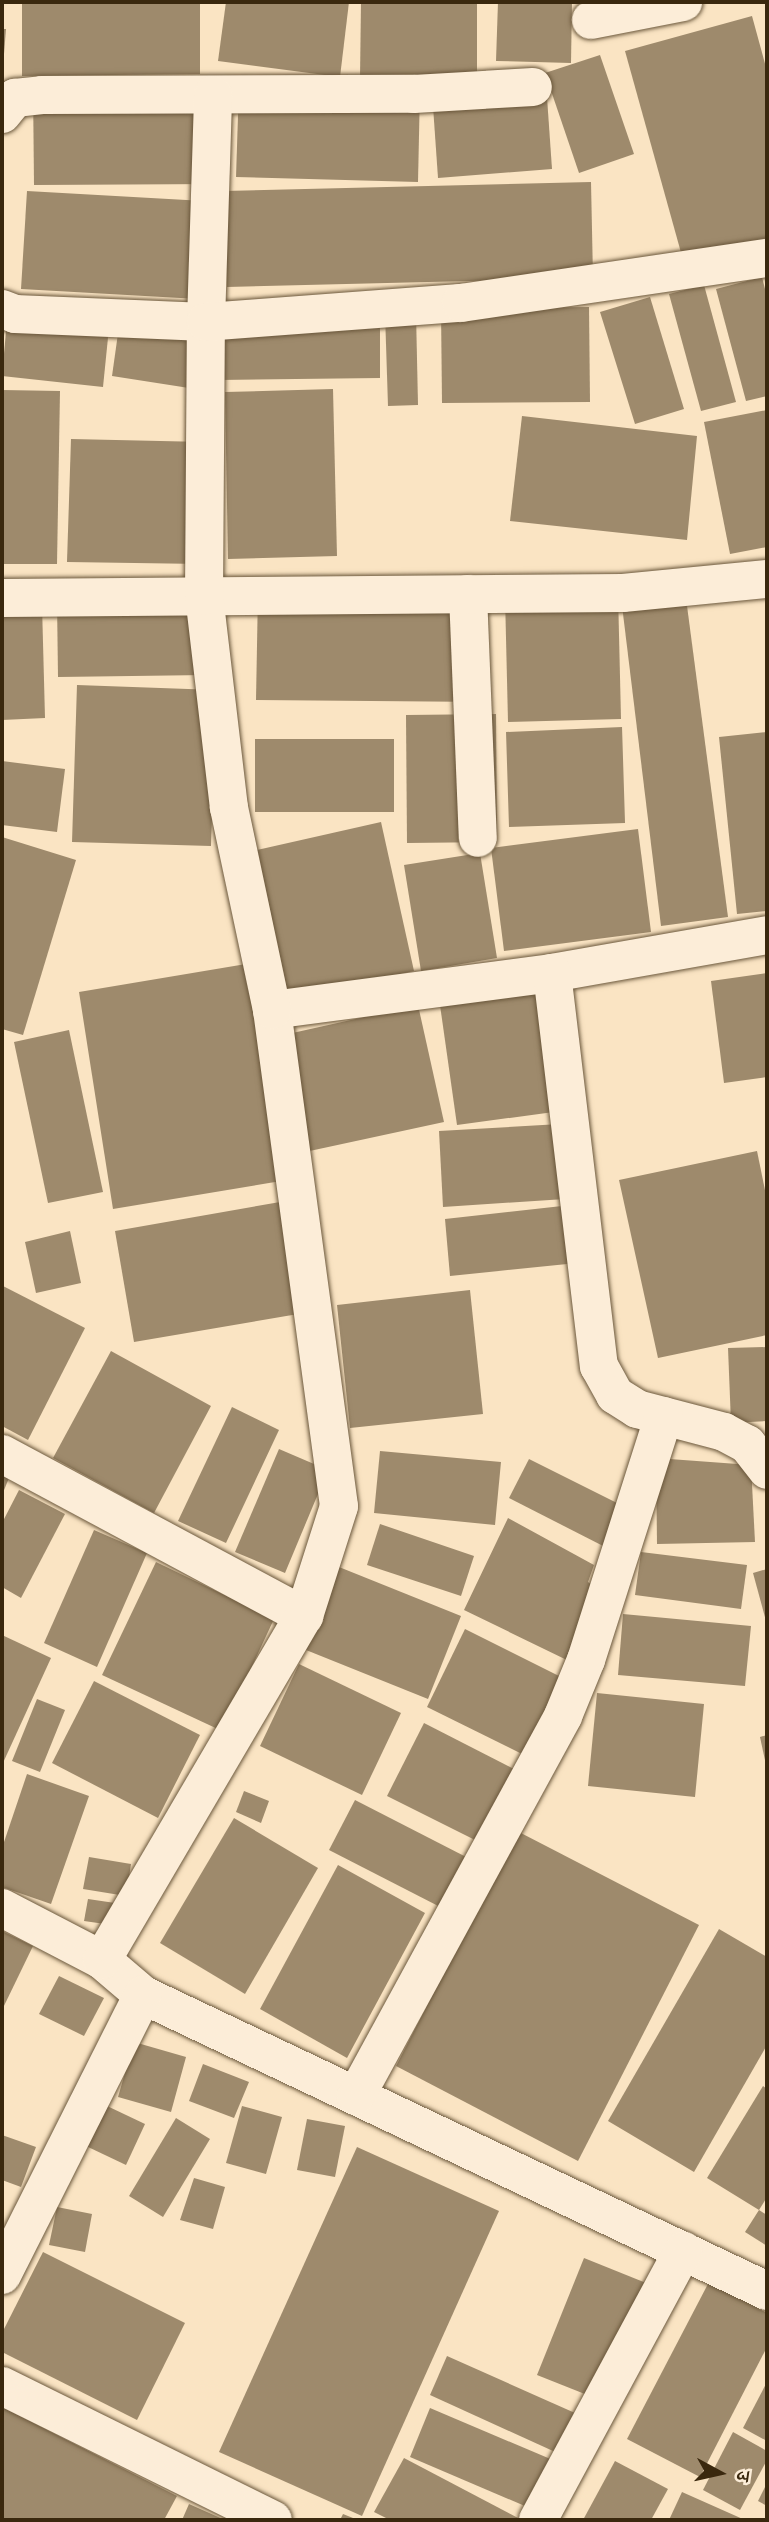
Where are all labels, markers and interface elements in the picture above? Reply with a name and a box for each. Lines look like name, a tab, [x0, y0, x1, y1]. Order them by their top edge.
north arrow	[685, 2438, 755, 2508]
text: उ	[727, 2469, 755, 2483]

